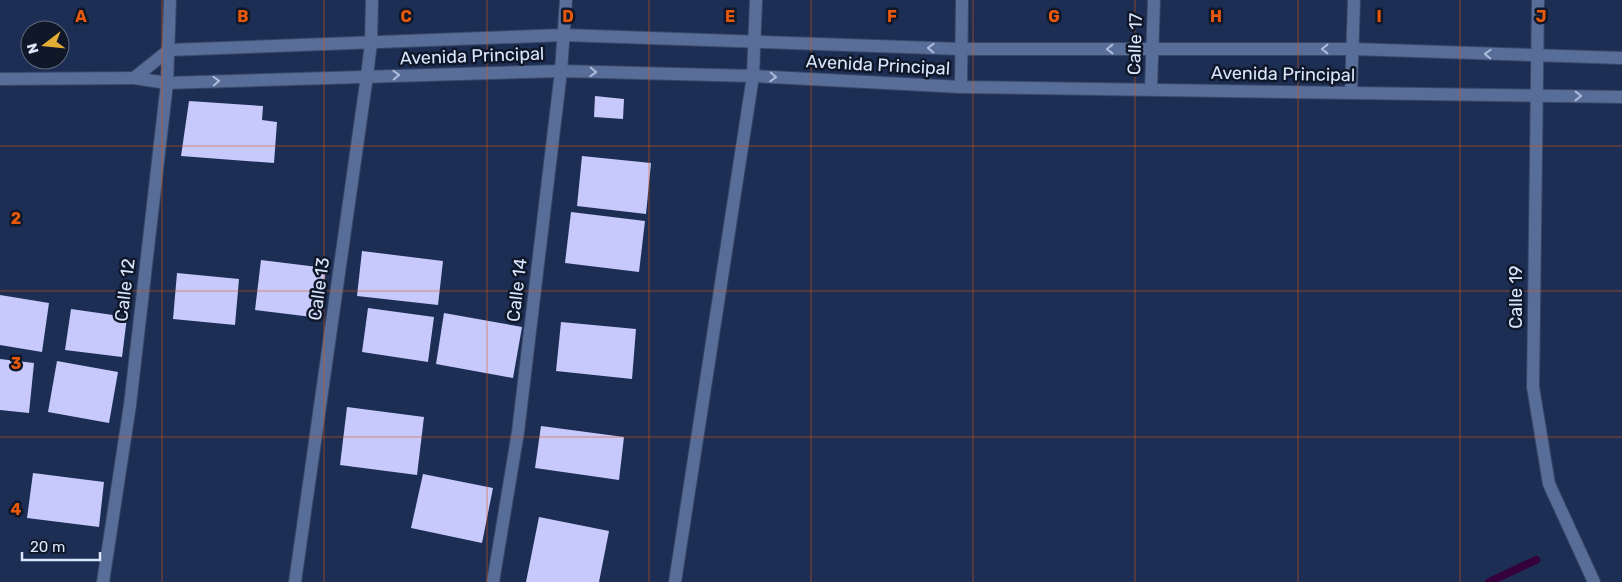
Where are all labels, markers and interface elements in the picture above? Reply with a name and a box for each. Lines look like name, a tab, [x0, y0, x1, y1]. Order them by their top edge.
text: A	[75, 7, 87, 26]
text: B	[237, 7, 249, 26]
text: C	[400, 7, 412, 26]
text: D	[562, 7, 574, 26]
text: E	[725, 7, 735, 26]
text: F	[887, 7, 897, 26]
text: G	[1048, 7, 1060, 26]
text: H	[1210, 7, 1222, 26]
text: I	[1376, 7, 1382, 26]
text: J	[1536, 7, 1546, 26]
street label: Calle 17	[1123, 13, 1147, 75]
north arrow	[20, 20, 70, 70]
text: N	[23, 41, 43, 56]
street label: Avenida Principal	[399, 42, 545, 70]
one-way arrow	[926, 43, 934, 53]
one-way arrow	[1106, 44, 1114, 54]
one-way arrow	[1321, 44, 1329, 54]
one-way arrow	[1484, 49, 1492, 59]
street label: Avenida Principal	[805, 50, 951, 80]
street label: Avenida Principal	[1211, 62, 1355, 86]
one-way arrow	[589, 66, 597, 77]
one-way arrow	[392, 70, 400, 80]
one-way arrow	[769, 71, 777, 82]
one-way arrow	[212, 76, 220, 87]
one-way arrow	[1575, 91, 1583, 101]
text: 2	[11, 209, 21, 228]
street label: Calle 13	[304, 256, 334, 322]
street label: Calle 12	[110, 257, 140, 323]
street label: Calle 14	[502, 257, 532, 323]
street label: Calle 19	[1505, 265, 1527, 329]
text: 3	[11, 354, 21, 373]
text: 4	[11, 500, 22, 519]
scale bar	[22, 530, 100, 562]
text: 20 m	[30, 538, 65, 556]

